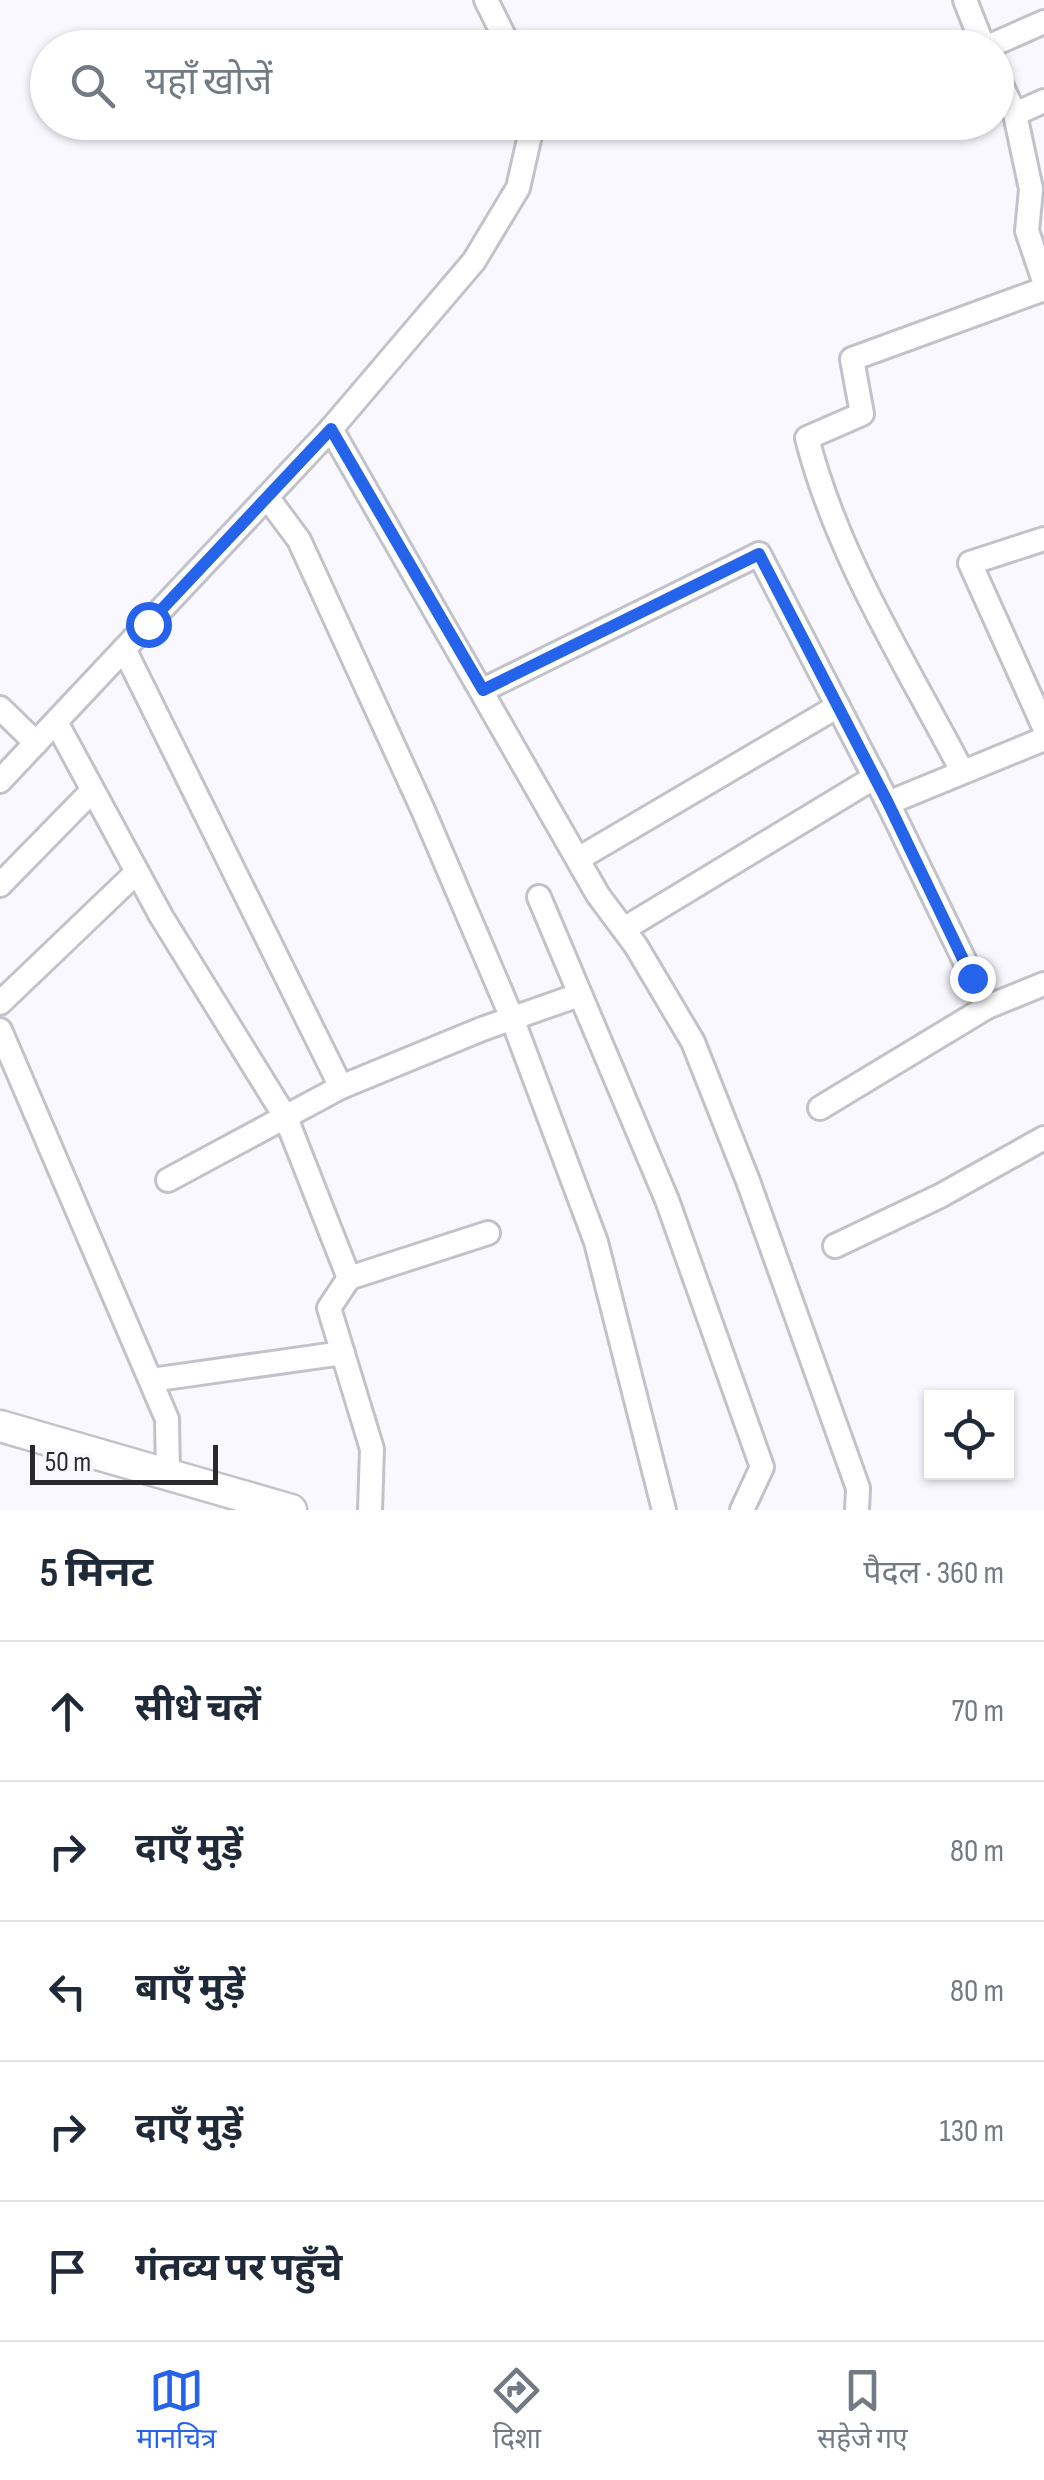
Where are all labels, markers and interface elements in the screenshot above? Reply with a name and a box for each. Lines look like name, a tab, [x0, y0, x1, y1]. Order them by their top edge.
search box	[30, 30, 1014, 140]
icon: search	[65, 58, 120, 113]
text: यहाँ खोजें	[145, 60, 272, 105]
route start	[126, 602, 172, 648]
route end	[950, 956, 996, 1002]
map controls	[924, 1390, 1014, 1480]
button: locate	[924, 1390, 1014, 1480]
scale bar	[30, 1440, 218, 1484]
text: 50 m	[45, 1446, 91, 1479]
text: 5 मिनट	[40, 1548, 153, 1599]
text: पैदल · 360 m	[863, 1554, 1004, 1593]
icon: ahead	[40, 1684, 95, 1739]
text: सीधे चलें	[135, 1686, 261, 1731]
text: 70 m	[951, 1692, 1004, 1731]
icon: right	[40, 1824, 95, 1879]
text: दाएँ मुड़ें	[135, 1826, 243, 1871]
text: 80 m	[950, 1832, 1004, 1871]
icon: left	[40, 1964, 95, 2019]
text: बाएँ मुड़ें	[135, 1966, 245, 2011]
text: 80 m	[950, 1972, 1004, 2011]
icon: right	[40, 2104, 95, 2159]
text: दाएँ मुड़ें	[135, 2106, 243, 2151]
text: 130 m	[939, 2112, 1004, 2151]
icon: arrive	[40, 2244, 95, 2299]
text: गंतव्य पर पहुँचे	[135, 2246, 342, 2291]
tab: मानचित्र	[136, 2363, 216, 2459]
tab: दिशा	[489, 2363, 544, 2459]
tab: सहेजे गए	[817, 2363, 908, 2459]

